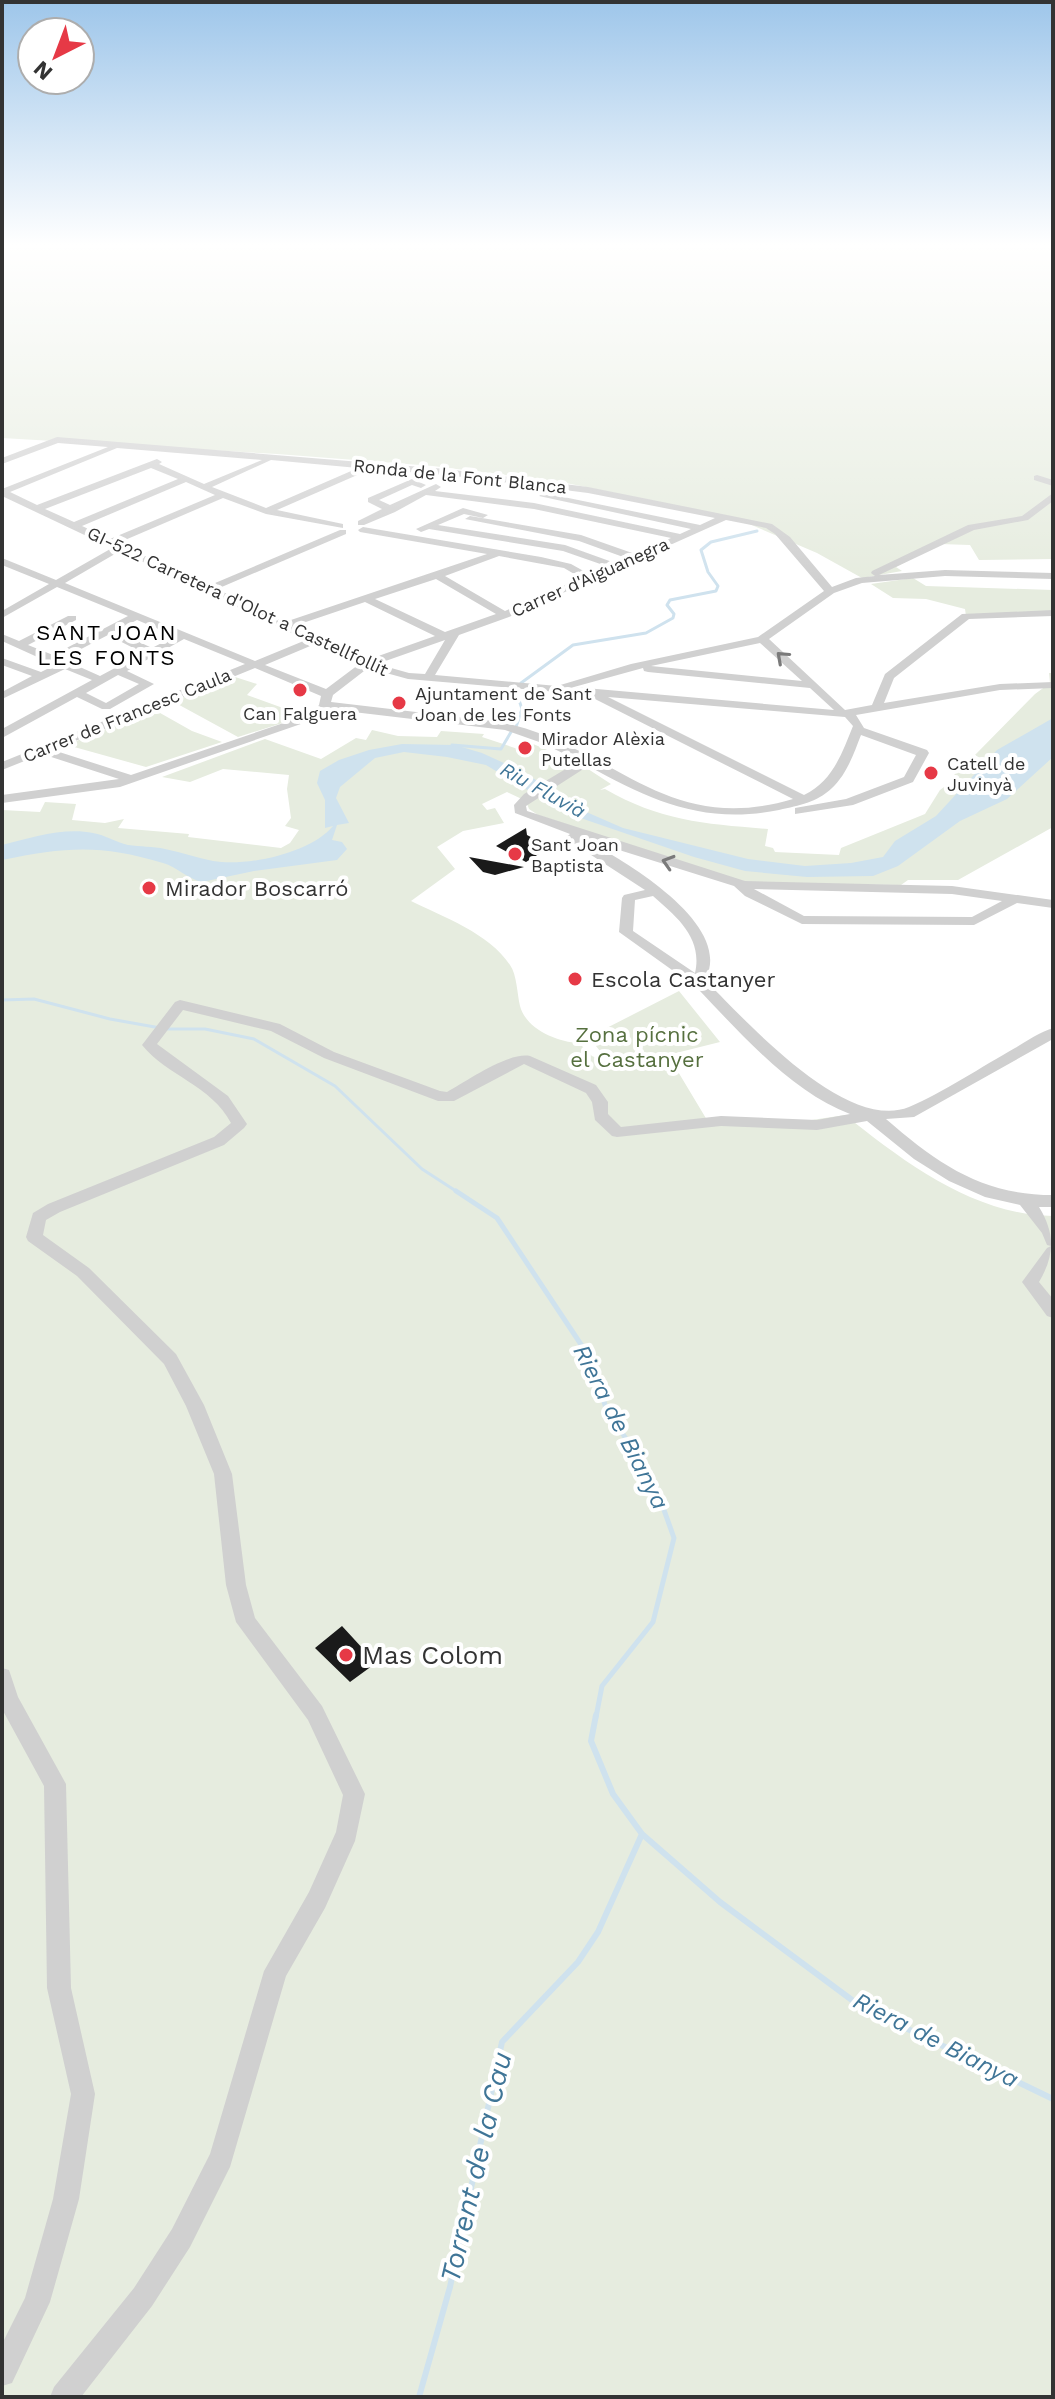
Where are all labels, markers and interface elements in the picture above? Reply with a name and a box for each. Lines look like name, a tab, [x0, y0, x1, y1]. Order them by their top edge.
north arrow	[16, 16, 96, 96]
text: N	[29, 56, 57, 85]
street label: Ronda de la Font Blanca	[352, 454, 568, 498]
street label: GI-522 Carretera d'Olot a Castellfollit	[84, 522, 392, 680]
street label: Carrer d'Aiguanegra	[508, 533, 672, 621]
district label: SANT JOAN LES FONTS	[36, 620, 178, 670]
one-way arrow	[777, 652, 791, 666]
street label: Carrer de Francesc Caula	[20, 664, 234, 766]
marker: Can Falguera	[291, 681, 309, 699]
place label: Ajuntament de Sant Joan de les Fonts	[415, 683, 592, 725]
marker: Ajuntament de Sant Joan de les Fonts	[390, 694, 408, 712]
place label: Can Falguera	[243, 703, 357, 724]
place label: Mirador Alèxia Putellas	[541, 728, 665, 770]
marker: Mirador Alèxia Putellas	[516, 739, 534, 757]
place label: Catell de Juvinyà	[947, 753, 1025, 795]
water label: Riu Fluvià	[496, 757, 590, 823]
marker: Catell de Juvinyà	[922, 764, 940, 782]
place label: Sant Joan Baptista	[531, 834, 619, 876]
marker: Sant Joan Baptista	[506, 845, 524, 863]
one-way arrow	[661, 855, 675, 871]
place label: Mirador Boscarró	[165, 876, 348, 901]
marker: Mirador Boscarró	[140, 879, 158, 897]
place label: Escola Castanyer	[591, 967, 775, 992]
marker: Escola Castanyer	[566, 970, 584, 988]
park label: Zona pícnic el Castanyer	[570, 1022, 704, 1072]
water label: Riera de Bianya	[567, 1340, 675, 1514]
place label: Mas Colom	[362, 1640, 503, 1670]
marker: Mas Colom	[337, 1646, 355, 1664]
water label: Riera de Bianya	[849, 1986, 1023, 2094]
water label: Torrent de la Cau	[433, 2049, 519, 2285]

